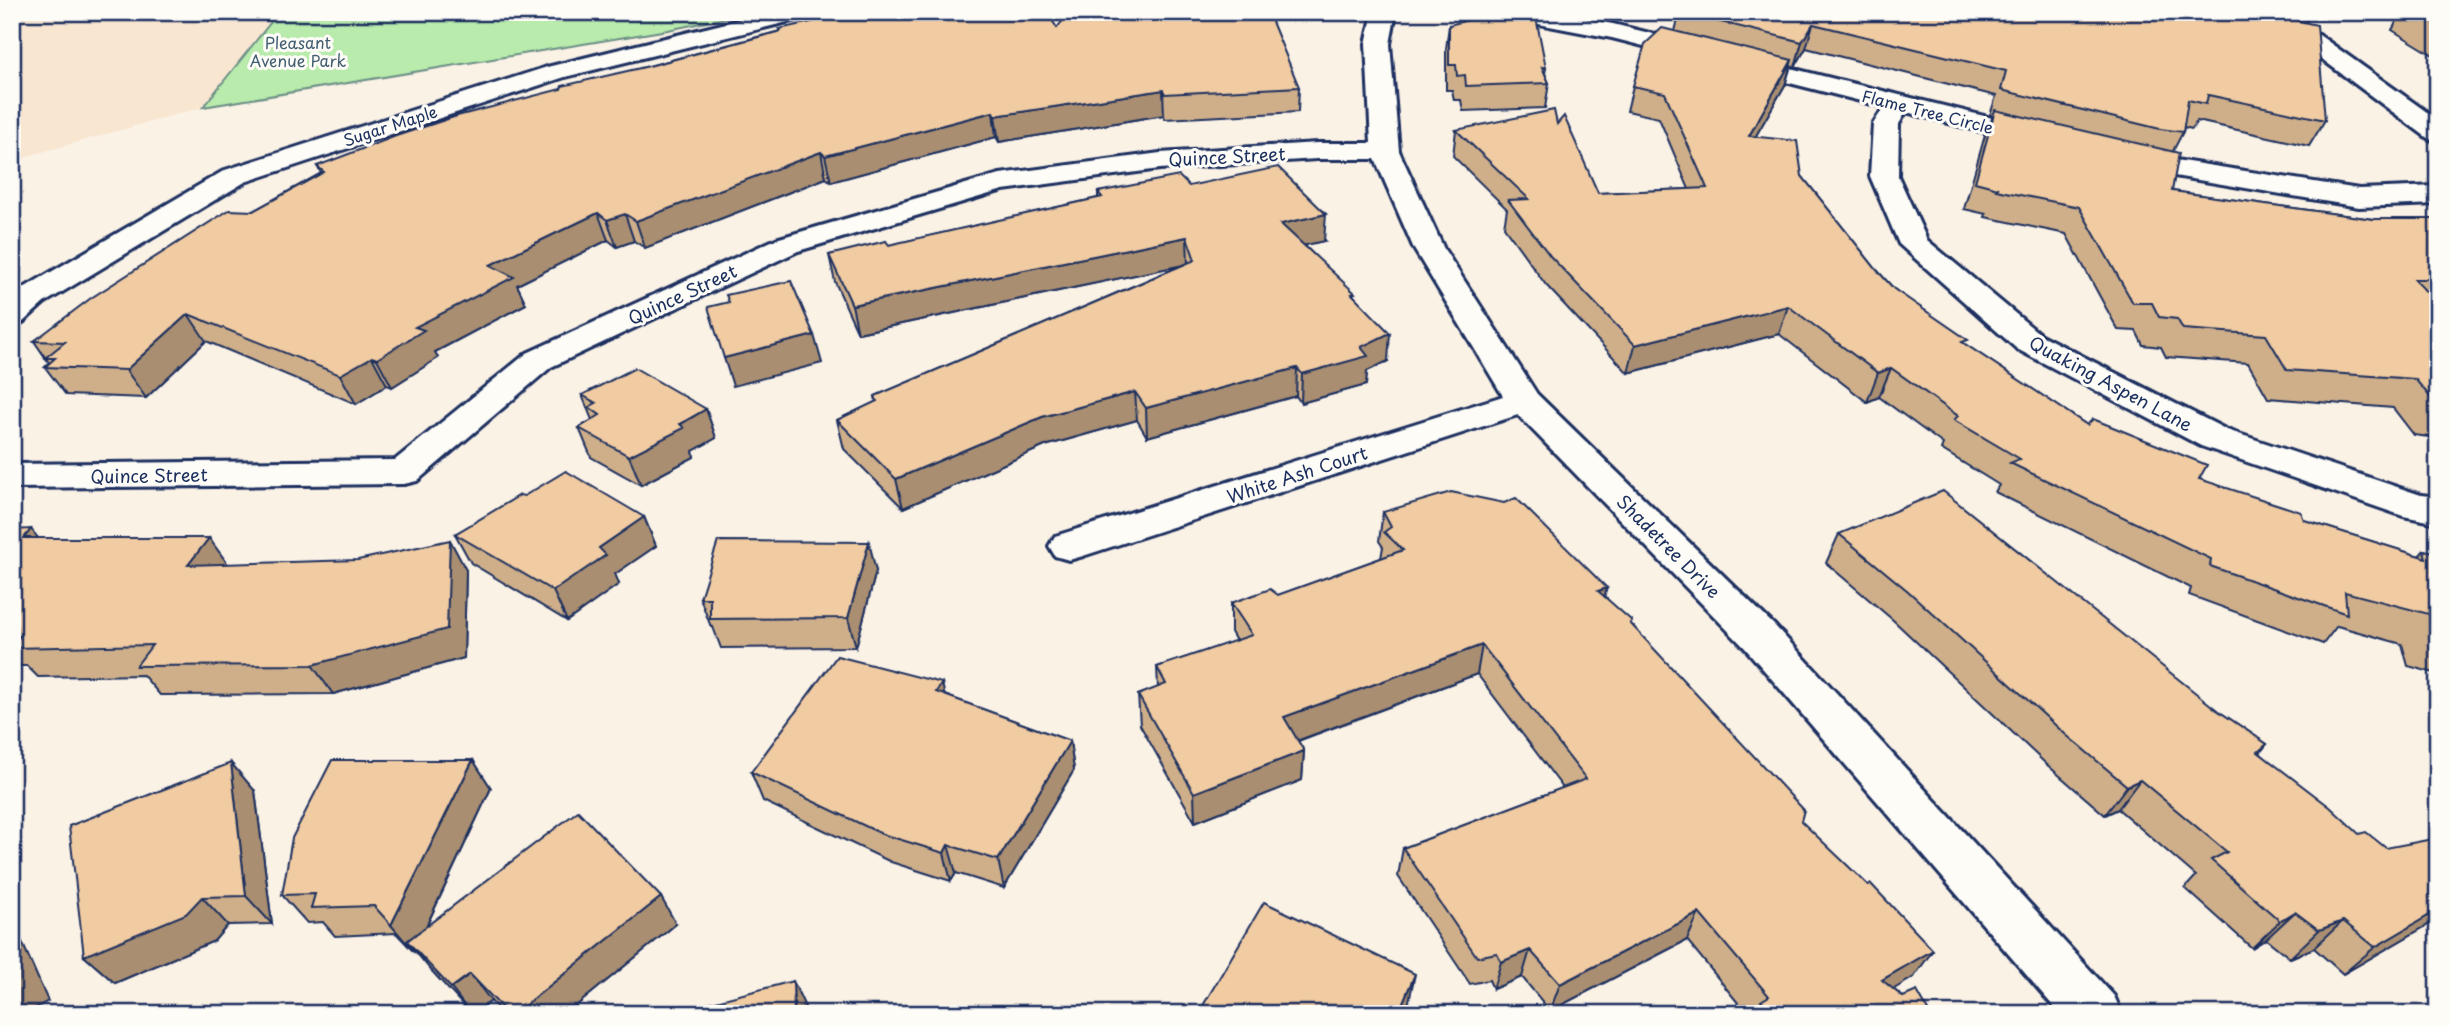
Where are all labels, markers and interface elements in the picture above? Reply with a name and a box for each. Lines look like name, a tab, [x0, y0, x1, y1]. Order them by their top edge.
park label: Pleasant Avenue Park	[250, 30, 347, 72]
street label: Flame Tree Circle	[1860, 83, 1996, 139]
street label: Sugar Maple	[340, 98, 440, 152]
street label: Quince Street	[1168, 139, 1286, 173]
street label: Quince Street	[623, 257, 741, 331]
street label: Quaking Aspen Lane	[2024, 328, 2198, 438]
street label: White Ash Court	[1223, 439, 1371, 509]
street label: Quince Street	[90, 460, 208, 490]
street label: Shadetree Drive	[1611, 488, 1727, 604]

